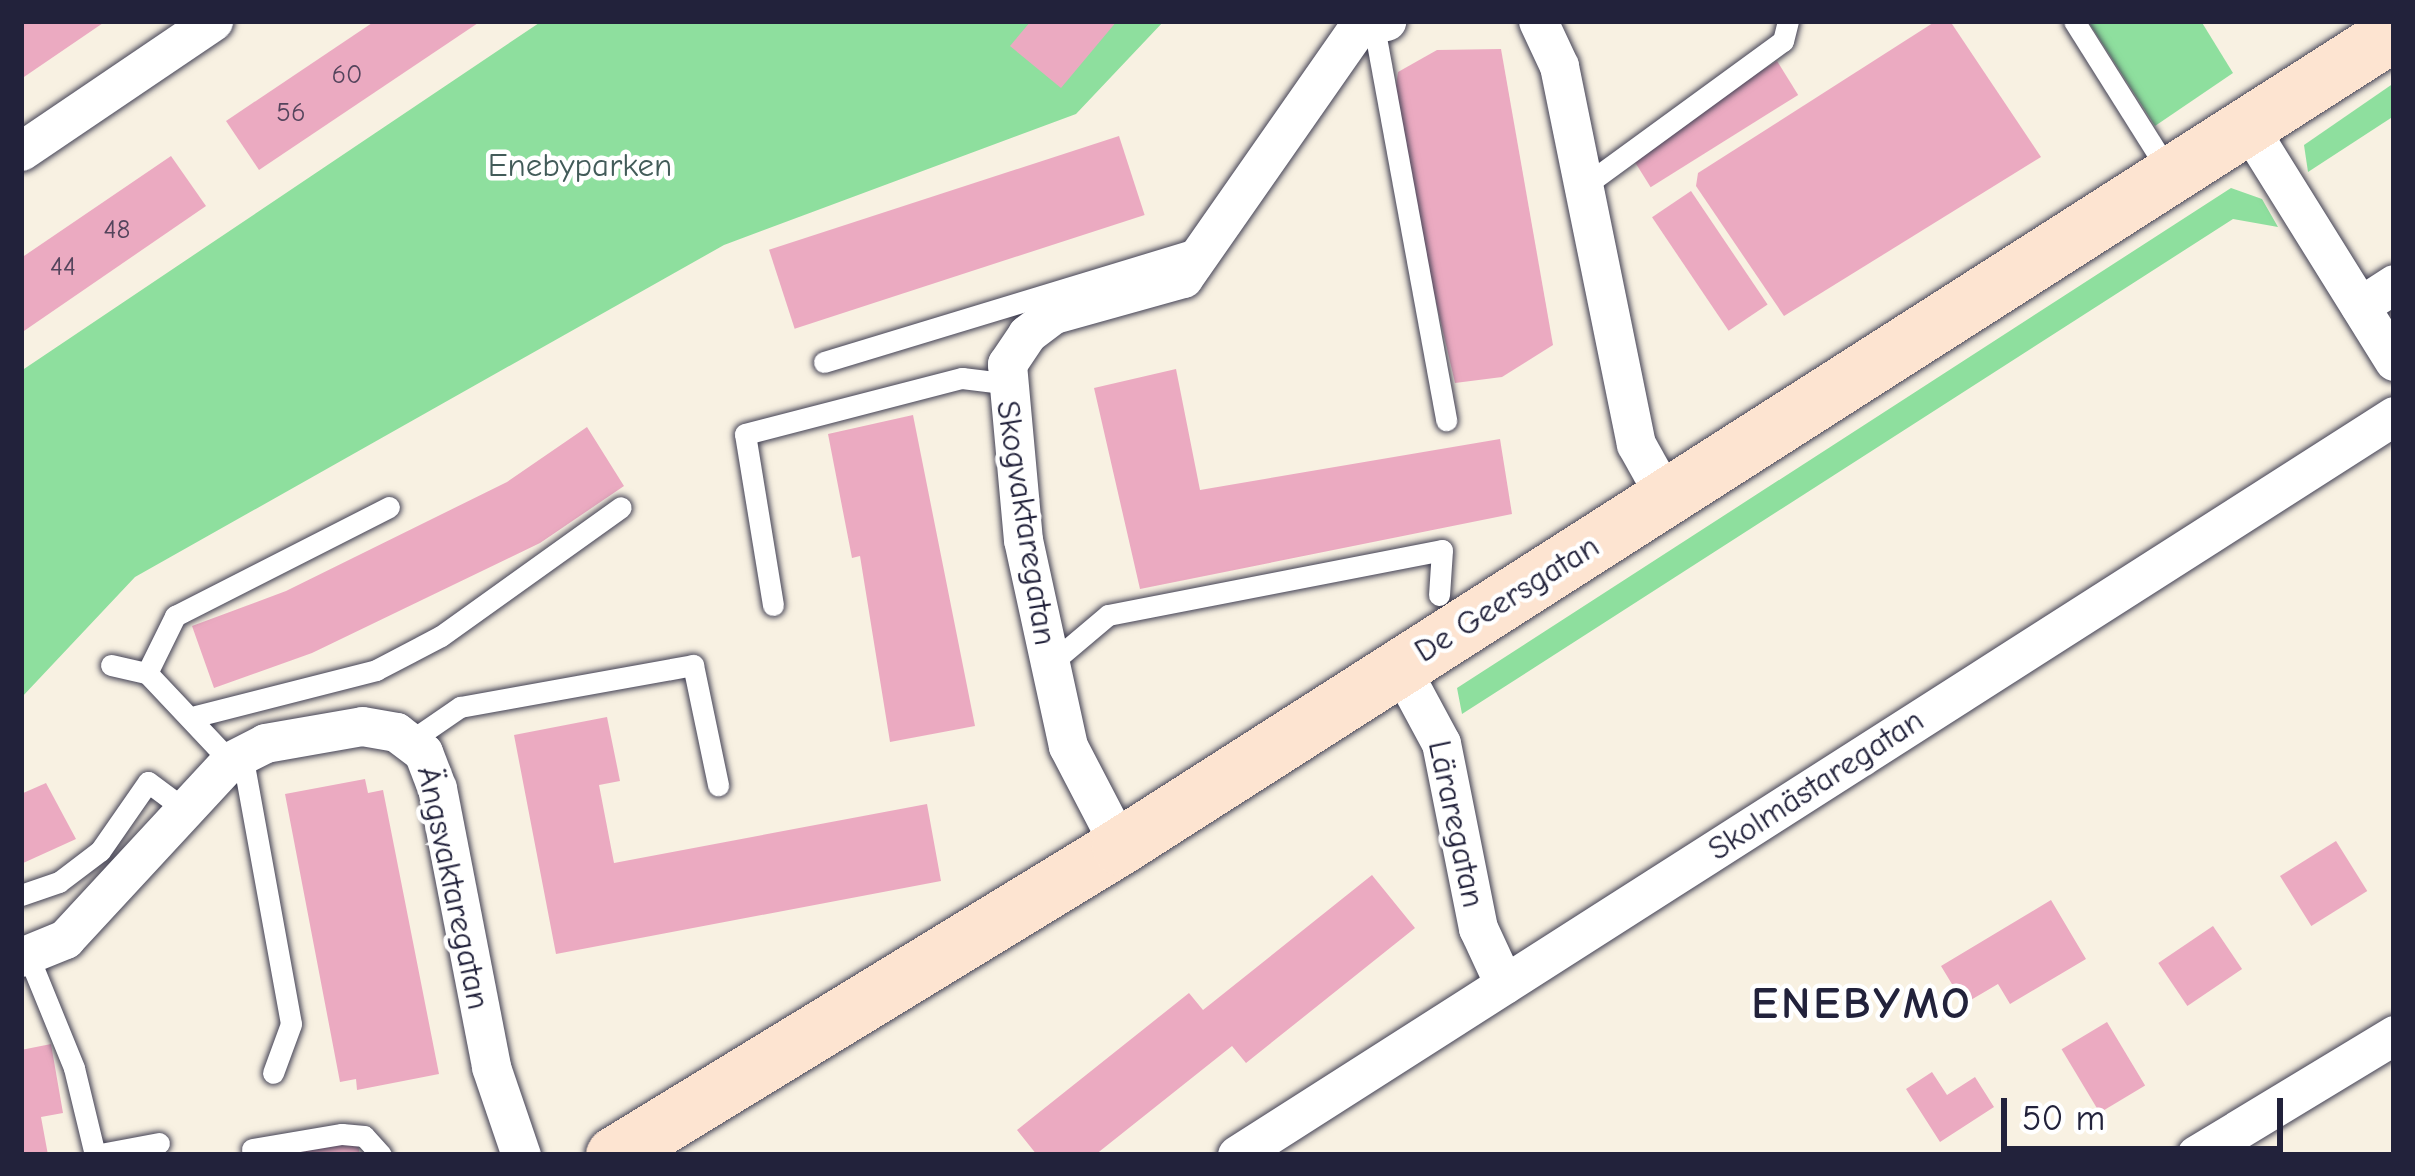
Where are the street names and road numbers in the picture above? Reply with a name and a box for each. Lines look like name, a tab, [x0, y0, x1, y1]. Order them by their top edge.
street label: Skogvaktaregatan	[987, 398, 1065, 648]
street label: De Geersgatan	[1407, 527, 1607, 671]
street label: Skolmästaregatan	[1701, 701, 1931, 869]
street label: Läraregatan	[1419, 737, 1493, 911]
street label: Ängsvaktaregatan	[408, 763, 498, 1013]

